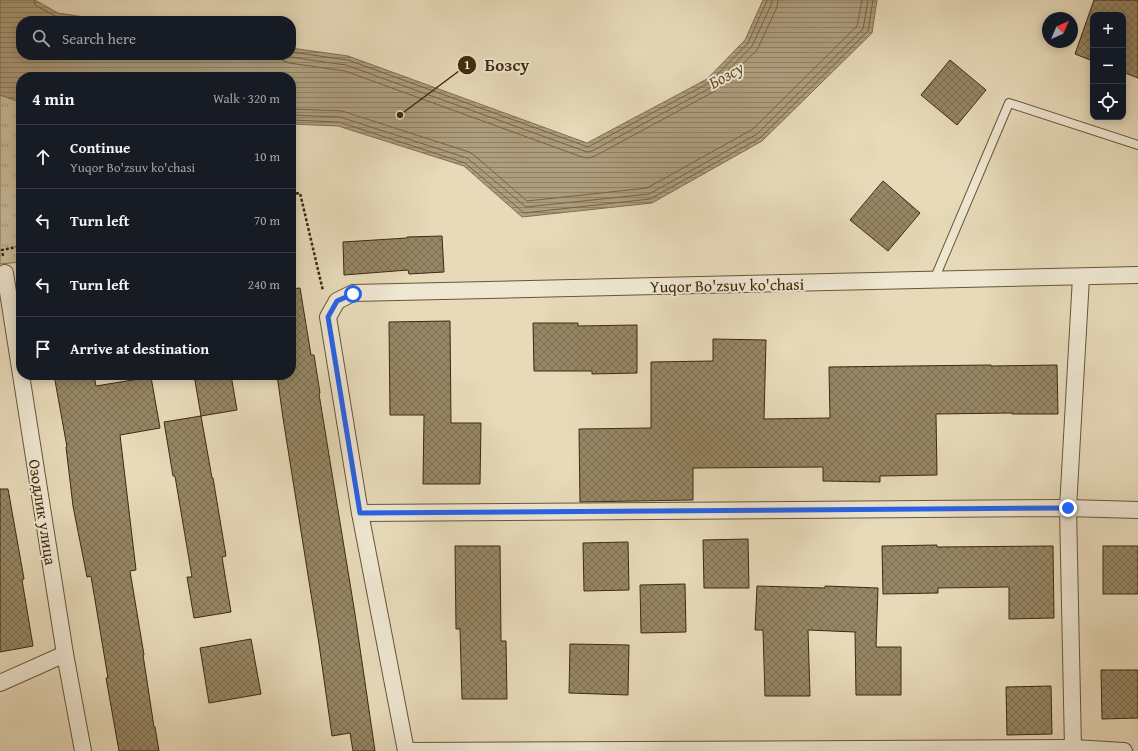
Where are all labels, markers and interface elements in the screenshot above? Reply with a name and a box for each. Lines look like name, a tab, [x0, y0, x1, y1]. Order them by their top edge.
north arrow	[1042, 12, 1078, 48]
map controls	[1090, 12, 1126, 120]
button: +	[1090, 12, 1126, 48]
search box	[16, 16, 296, 60]
icon: search	[30, 27, 52, 49]
text: Search here	[62, 28, 136, 49]
button: −	[1090, 48, 1126, 84]
callout: Бозсу	[457, 50, 537, 79]
text: Бозсу	[485, 52, 529, 77]
water label: Бозсу	[704, 55, 748, 94]
text: 1	[464, 56, 470, 73]
button: locate	[1090, 84, 1126, 120]
text: 4 min	[32, 86, 74, 111]
text: Walk · 320 m	[213, 89, 280, 108]
text: Continue	[70, 137, 131, 158]
icon: ahead	[32, 146, 54, 168]
text: 10 m	[254, 147, 280, 166]
text: Yuqor Bo'zsuv ko'chasi	[70, 158, 195, 177]
icon: left	[32, 210, 54, 232]
text: Turn left	[70, 210, 129, 231]
text: 70 m	[254, 211, 280, 230]
street label: Yuqor Bo'zsuv ko'chasi	[650, 272, 805, 298]
icon: left	[32, 274, 54, 296]
text: Turn left	[70, 274, 129, 295]
text: 240 m	[248, 275, 280, 294]
route start	[344, 285, 362, 303]
icon: arrive	[32, 338, 54, 360]
text: Arrive at destination	[70, 338, 209, 359]
street label: Озодлик улица	[23, 457, 63, 567]
route end	[1059, 499, 1077, 517]

